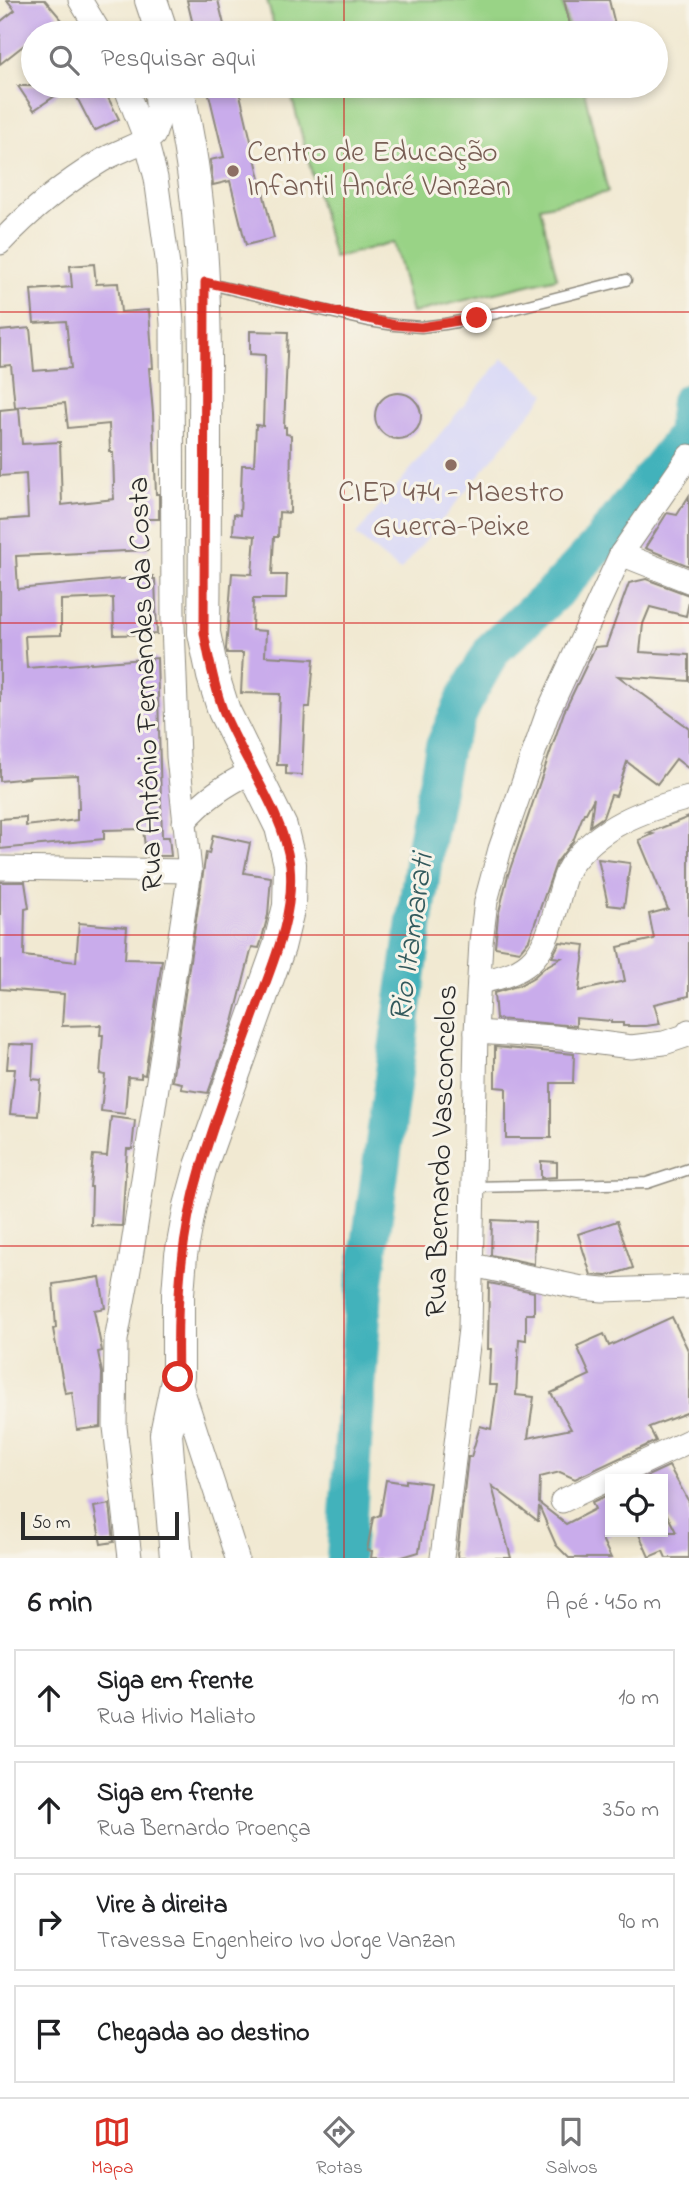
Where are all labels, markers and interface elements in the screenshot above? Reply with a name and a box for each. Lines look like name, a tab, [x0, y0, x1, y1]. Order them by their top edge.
search box	[21, 21, 668, 98]
icon: search	[45, 41, 83, 79]
text: Pesquisar aqui	[101, 41, 256, 79]
place label: Centro de Educação Infantil André Vanzan	[247, 132, 511, 210]
marker: Centro de Educação Infantil André Vanzan	[225, 163, 241, 179]
route end	[461, 302, 492, 333]
marker: CIEP 474 - Maestro Guerra-Peixe	[443, 457, 459, 473]
place label: CIEP 474 - Maestro Guerra-Peixe	[338, 472, 564, 550]
street label: Rua Antônio Fernandes da Costa	[118, 476, 176, 892]
water label: Rio Itamarati	[378, 848, 449, 1025]
street label: Rua Bernardo Vasconcelos	[415, 984, 471, 1318]
route start	[162, 1361, 193, 1392]
map controls	[605, 1474, 668, 1537]
button: locate	[605, 1474, 668, 1537]
scale bar	[21, 1509, 178, 1541]
text: 50 m	[32, 1510, 71, 1537]
text: 6 min	[28, 1582, 92, 1626]
text: A pé · 450 m	[546, 1587, 661, 1620]
text: Siga em frente	[97, 1663, 253, 1701]
icon: ahead	[30, 1679, 68, 1717]
text: 10 m	[618, 1682, 659, 1715]
text: Rua Hivio Maliato	[97, 1701, 256, 1734]
text: Siga em frente	[97, 1775, 253, 1813]
icon: ahead	[30, 1791, 68, 1829]
text: 350 m	[603, 1794, 659, 1827]
text: Rua Bernardo Proença	[97, 1813, 311, 1846]
text: Vire à direita	[97, 1887, 228, 1925]
icon: right	[30, 1903, 68, 1941]
text: 90 m	[619, 1906, 659, 1939]
text: Travessa Engenheiro Ivo Jorge Vanzan	[97, 1925, 455, 1958]
icon: arrive	[30, 2015, 68, 2053]
text: Chegada ao destino	[97, 2015, 309, 2053]
tab: Mapa	[91, 2113, 134, 2182]
tab: Rotas	[316, 2113, 363, 2182]
tab: Salvos	[545, 2113, 598, 2182]

